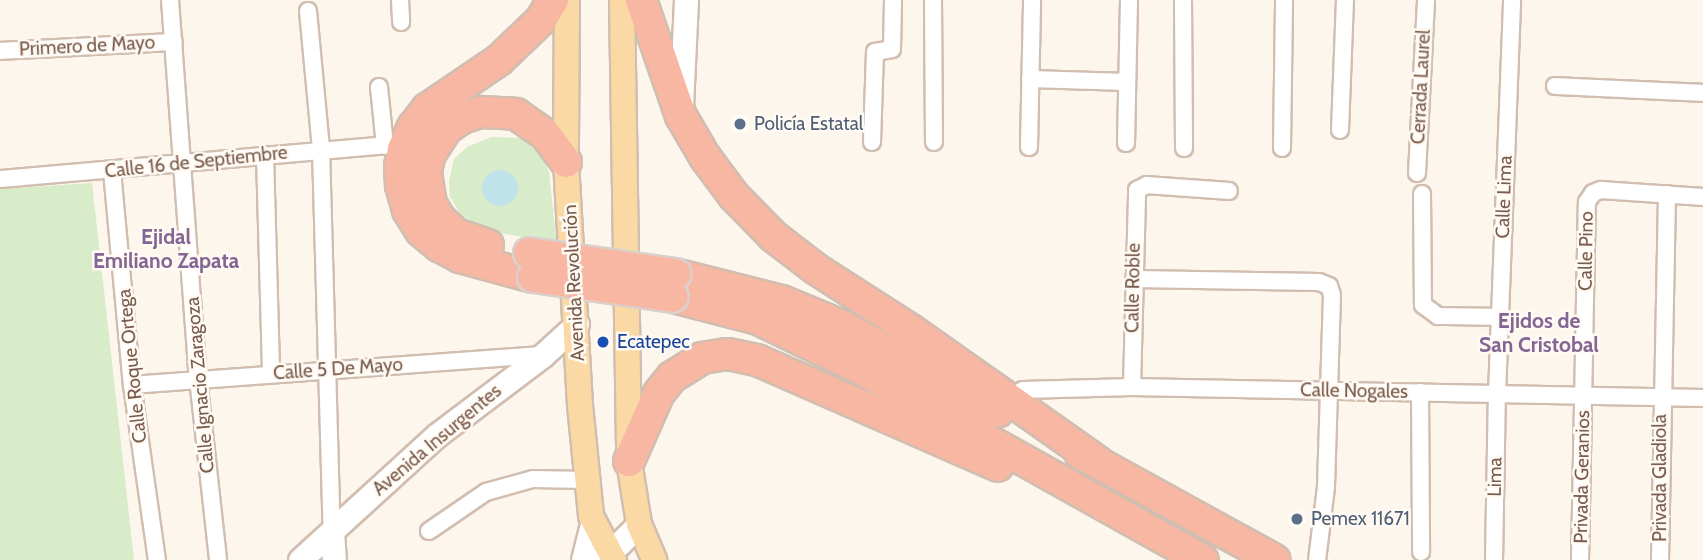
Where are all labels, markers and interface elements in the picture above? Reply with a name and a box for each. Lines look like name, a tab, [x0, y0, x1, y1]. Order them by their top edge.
street label: Cerrada Laurel	[1407, 29, 1435, 145]
street label: Primero de Mayo	[18, 31, 156, 61]
place label: Policía Estatal	[754, 113, 863, 135]
marker: Policía Estatal	[732, 116, 748, 132]
street label: Calle 16 de Septiembre	[103, 141, 289, 183]
street label: Calle Lima	[1491, 155, 1517, 239]
street label: Avenida Revolución	[559, 204, 589, 362]
street label: Calle Pino	[1574, 211, 1598, 291]
district label: Ejidal Emiliano Zapata	[93, 224, 239, 274]
street label: Calle Roble	[1121, 243, 1145, 333]
street label: Calle Roque Ortega	[113, 288, 151, 444]
street label: Calle Ignacio Zaragoza	[181, 296, 219, 474]
district label: Ejidos de San Cristobal	[1479, 308, 1599, 358]
place label: Ecatepec	[617, 331, 690, 353]
marker: Ecatepec	[595, 334, 611, 350]
street label: Calle 5 De Mayo	[272, 353, 404, 385]
street label: Avenida Insurgentes	[368, 379, 506, 501]
street label: Calle Nogales	[1300, 379, 1408, 403]
street label: Privada Geranios	[1569, 410, 1595, 544]
street label: Privada Gladiola	[1649, 414, 1671, 542]
street label: Lima	[1483, 457, 1507, 497]
place label: Pemex 11671	[1311, 508, 1410, 530]
marker: Pemex 11671	[1289, 511, 1305, 527]

